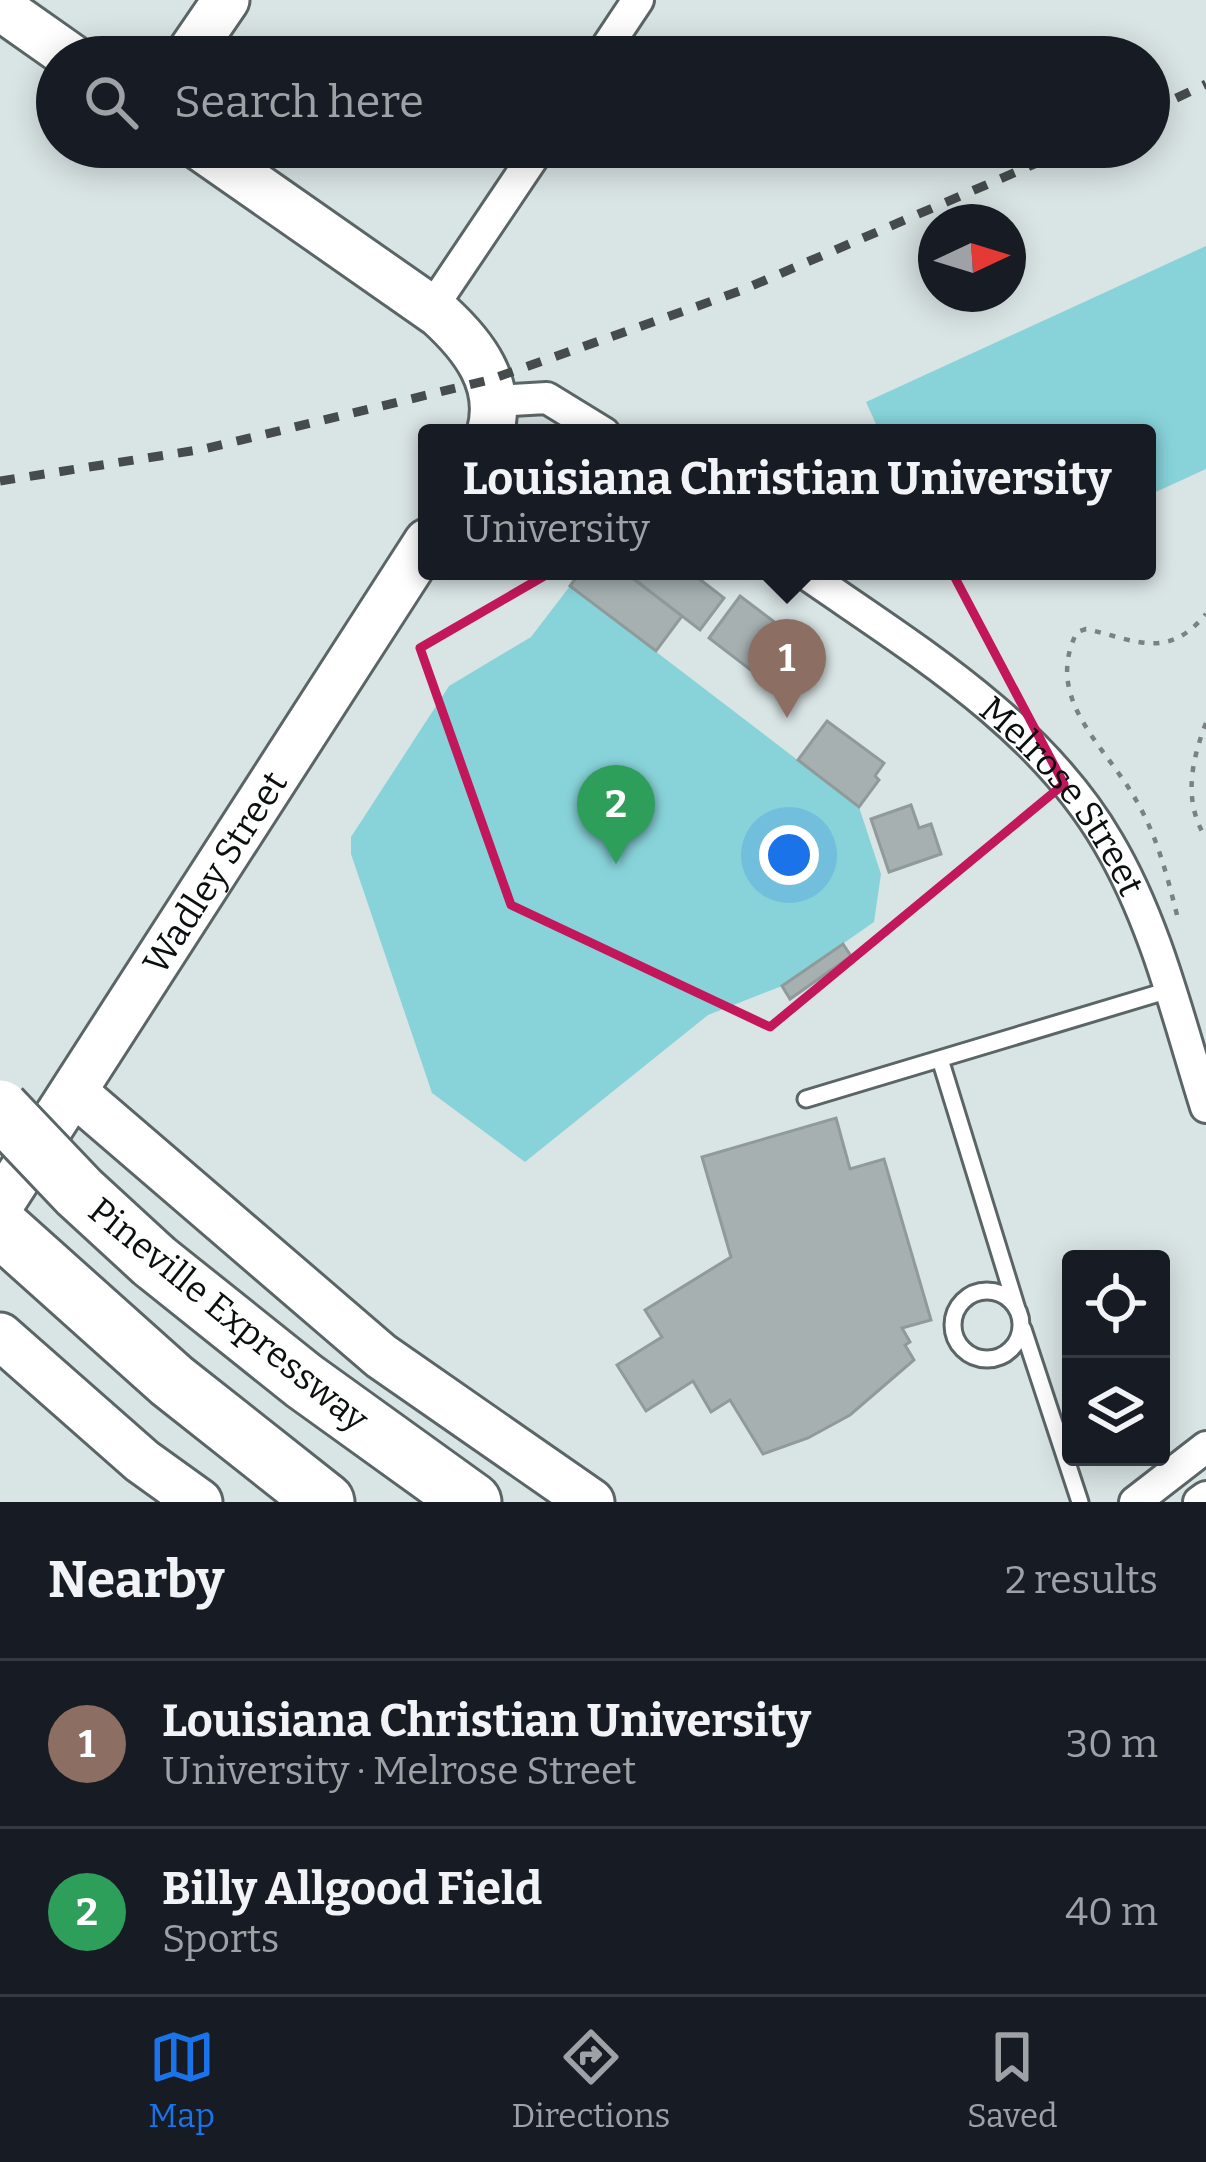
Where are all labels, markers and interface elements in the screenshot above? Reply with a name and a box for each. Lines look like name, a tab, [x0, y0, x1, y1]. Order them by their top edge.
search box	[36, 36, 1170, 168]
icon: search	[78, 69, 144, 135]
text: Search here	[174, 75, 424, 129]
north arrow	[918, 204, 1026, 312]
popup	[418, 424, 1156, 580]
text: Louisiana Christian University	[463, 452, 1112, 506]
text: University	[463, 506, 650, 552]
pin: 1	[748, 619, 826, 718]
street label: Melrose Street	[971, 687, 1153, 903]
street label: Wadley Street	[134, 763, 297, 982]
pin: 2	[577, 765, 655, 864]
your location	[759, 825, 819, 885]
street label: Pineville Expressway	[80, 1188, 378, 1442]
map controls	[1062, 1250, 1170, 1466]
button: locate	[1062, 1250, 1170, 1358]
button: layers	[1062, 1358, 1170, 1466]
text: Nearby	[48, 1549, 224, 1611]
text: 2 results	[1005, 1557, 1158, 1603]
text: Louisiana Christian University	[162, 1694, 811, 1748]
text: 1	[79, 1721, 95, 1767]
text: 30 m	[1066, 1721, 1158, 1767]
text: University · Melrose Street	[162, 1748, 636, 1794]
text: Billy Allgood Field	[162, 1862, 542, 1916]
text: 2	[76, 1889, 98, 1935]
text: 40 m	[1065, 1889, 1158, 1935]
text: Sports	[162, 1916, 279, 1962]
tab: Map	[148, 2024, 215, 2136]
tab: Directions	[512, 2024, 670, 2136]
tab: Saved	[967, 2024, 1058, 2136]

